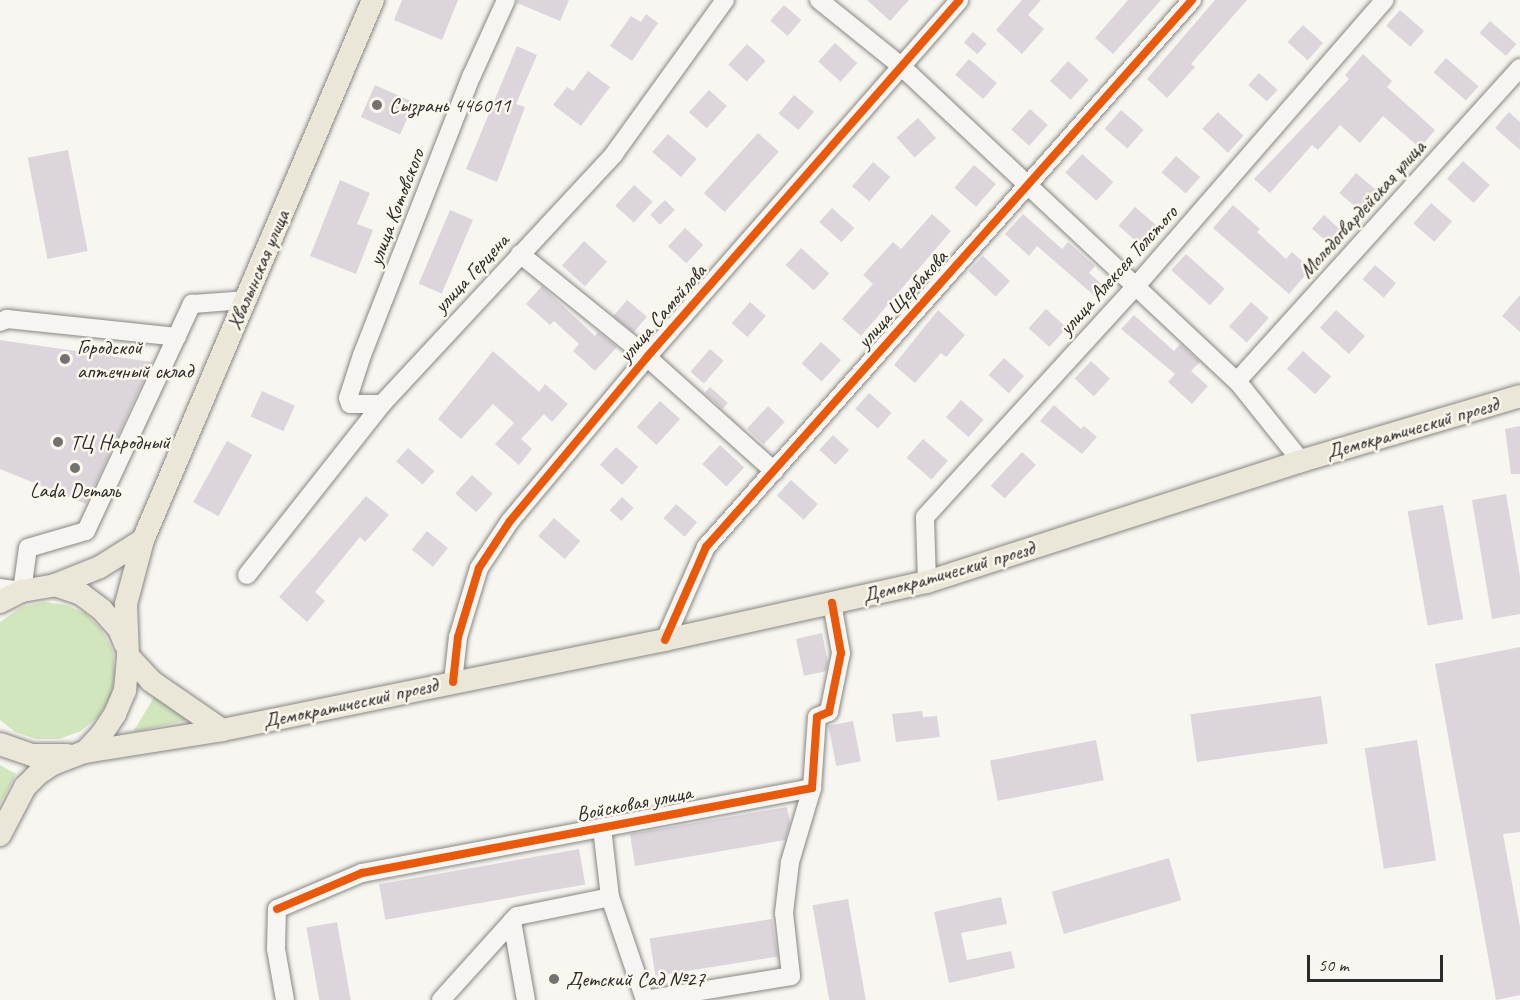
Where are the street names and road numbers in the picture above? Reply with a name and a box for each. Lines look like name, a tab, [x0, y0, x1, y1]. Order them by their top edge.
street label: Молодогвардейская улица	[1293, 134, 1431, 284]
street label: улица Котовского	[362, 145, 430, 269]
street label: улица Алексея Толстого	[1053, 200, 1183, 340]
street label: Хвалынская улица	[221, 206, 295, 334]
street label: улица Герцена	[428, 228, 514, 318]
street label: улица Щербакова	[852, 245, 952, 353]
street label: улица Самойлова	[613, 259, 711, 367]
street label: Демократический проезд	[1323, 391, 1501, 465]
street label: Демократический проезд	[859, 535, 1037, 609]
street label: Демократический проезд	[260, 672, 440, 734]
street label: Войсковая улица	[574, 779, 694, 827]

